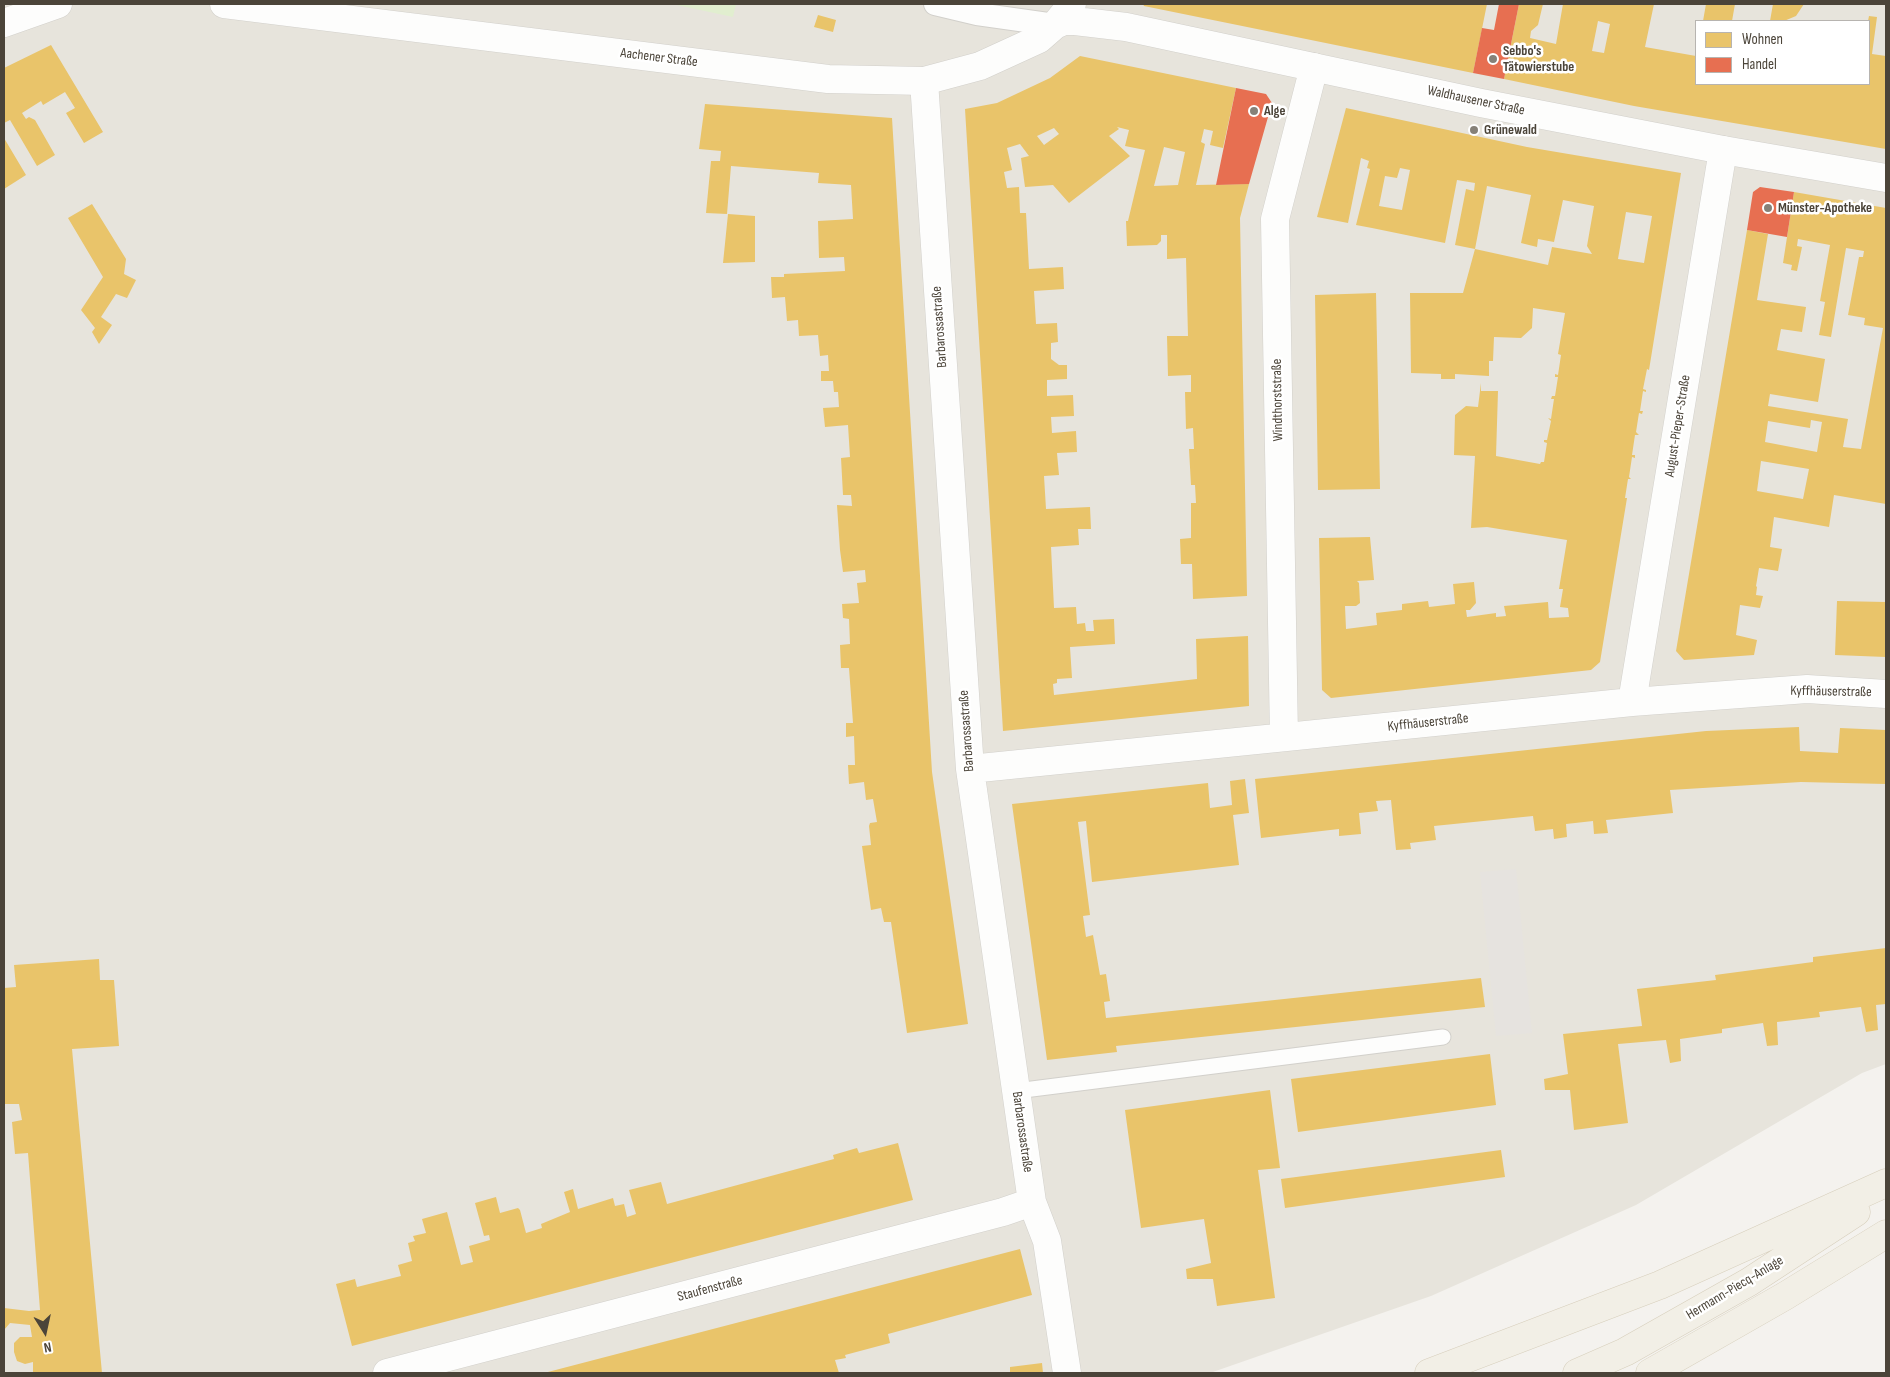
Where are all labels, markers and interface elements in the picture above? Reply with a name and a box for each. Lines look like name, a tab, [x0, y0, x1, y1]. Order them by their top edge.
legend	[1695, 20, 1870, 85]
text: Wohnen	[1742, 30, 1783, 49]
place label: Sebbo's Tätowierstube	[1503, 43, 1574, 75]
street label: Aachener Straße	[619, 45, 699, 71]
marker: Sebbo's Tätowierstube	[1487, 53, 1499, 65]
text: Handel	[1742, 55, 1777, 74]
street label: Waldhausener Straße	[1426, 82, 1526, 120]
place label: Alge	[1264, 103, 1285, 119]
marker: Alge	[1248, 105, 1260, 117]
place label: Grünewald	[1484, 122, 1537, 138]
marker: Grünewald	[1468, 124, 1480, 136]
place label: Münster-Apotheke	[1778, 200, 1872, 216]
marker: Münster-Apotheke	[1762, 202, 1774, 214]
street label: Barbarossastraße	[929, 286, 951, 368]
street label: Windthorststraße	[1269, 359, 1287, 441]
street label: August-Pieper-Straße	[1662, 374, 1694, 478]
street label: Kyffhäuserstraße	[1790, 683, 1872, 701]
street label: Barbarossastraße	[956, 690, 978, 772]
street label: Kyffhäuserstraße	[1387, 710, 1469, 736]
street label: Barbarossastraße	[1008, 1090, 1036, 1174]
street label: Hermann-Piecq-Anlage	[1683, 1252, 1787, 1324]
street label: Staufenstraße	[676, 1272, 744, 1306]
north arrow	[20, 1307, 70, 1357]
text: N	[43, 1338, 53, 1356]

